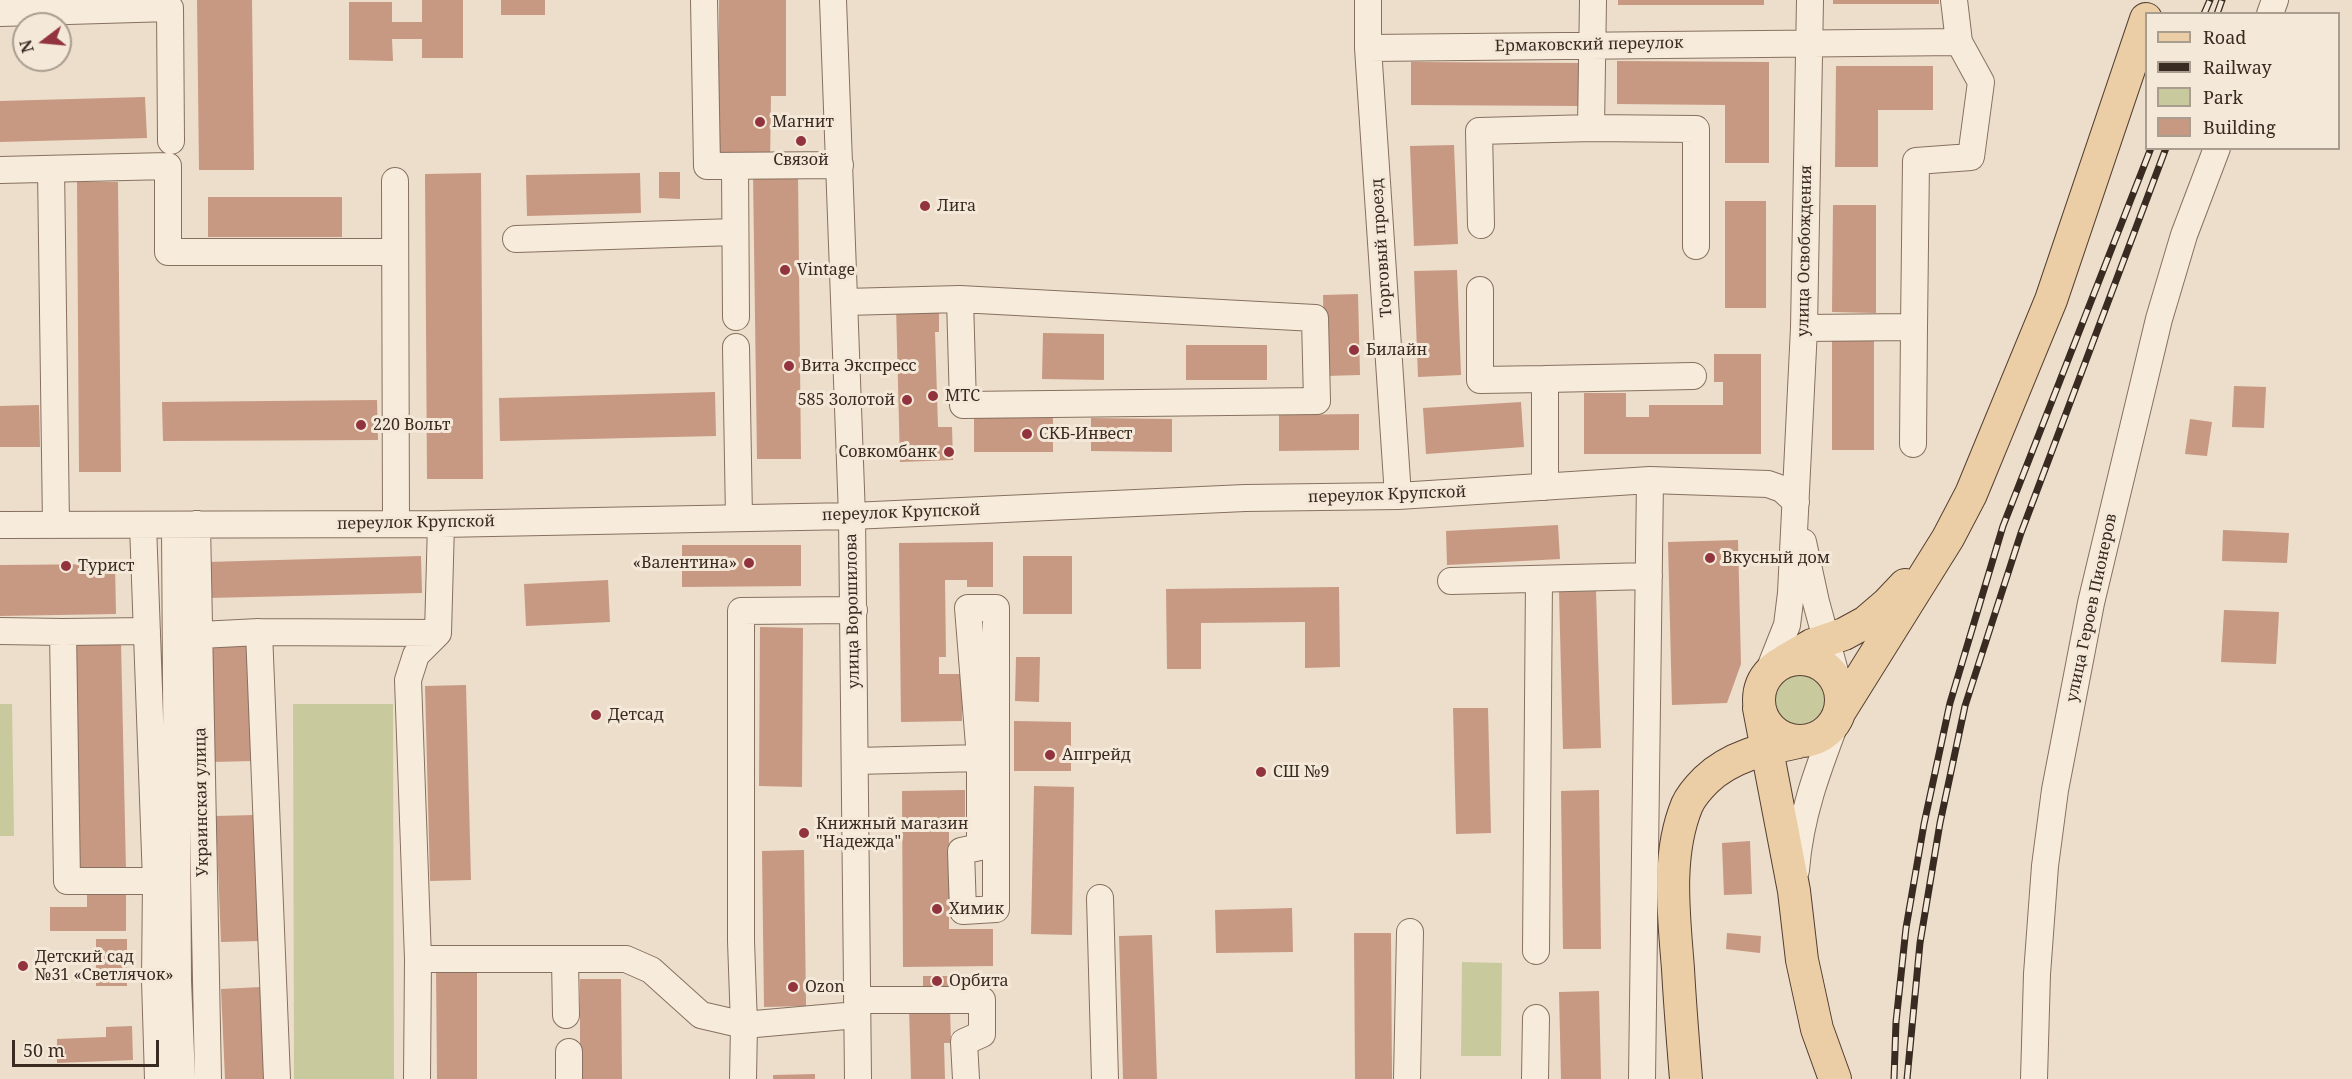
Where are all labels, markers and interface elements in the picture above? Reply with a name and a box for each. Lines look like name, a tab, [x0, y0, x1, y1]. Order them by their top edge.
north arrow	[12, 12, 72, 72]
legend	[2145, 12, 2340, 150]
text: Road	[2203, 25, 2246, 49]
street label: Ермаковский переулок	[1494, 34, 1684, 56]
text: N	[14, 37, 39, 56]
text: Railway	[2203, 55, 2272, 79]
text: Park	[2203, 85, 2243, 109]
place label: Магнит	[772, 112, 834, 132]
marker: Магнит	[753, 115, 767, 129]
text: Building	[2203, 115, 2276, 139]
marker: Связой	[794, 134, 808, 148]
place label: Связой	[773, 150, 829, 170]
street label: улица Освобождения	[1794, 165, 1816, 337]
street label: Торговый проезд	[1368, 178, 1396, 318]
place label: Лига	[937, 196, 976, 216]
marker: Лига	[918, 199, 932, 213]
place label: Vintage	[797, 260, 855, 280]
marker: Vintage	[778, 263, 792, 277]
place label: Билайн	[1366, 340, 1427, 360]
marker: Билайн	[1347, 343, 1361, 357]
place label: Вита Экспресс	[801, 356, 916, 376]
marker: Вита Экспресс	[782, 359, 796, 373]
place label: МТС	[945, 386, 980, 406]
marker: МТС	[926, 389, 940, 403]
place label: 585 Золотой	[798, 390, 895, 410]
marker: 585 Золотой	[900, 393, 914, 407]
place label: 220 Вольт	[373, 415, 451, 435]
marker: 220 Вольт	[354, 418, 368, 432]
place label: СКБ-Инвест	[1039, 424, 1133, 444]
marker: СКБ-Инвест	[1020, 427, 1034, 441]
place label: Совкомбанк	[839, 442, 937, 462]
marker: Совкомбанк	[942, 445, 956, 459]
street label: переулок Крупской	[1308, 483, 1466, 507]
street label: переулок Крупской	[822, 501, 980, 525]
street label: переулок Крупской	[337, 512, 495, 534]
street label: улица Героев Пионеров	[2063, 512, 2121, 704]
street label: улица Ворошилова	[842, 533, 864, 689]
place label: Вкусный дом	[1722, 548, 1830, 568]
marker: Вкусный дом	[1703, 551, 1717, 565]
place label: «Валентина»	[633, 553, 737, 573]
place label: Турист	[78, 556, 134, 576]
marker: «Валентина»	[742, 556, 756, 570]
marker: Турист	[59, 559, 73, 573]
place label: Детсад	[608, 705, 664, 725]
marker: Детсад	[589, 708, 603, 722]
street label: Украинская улица	[191, 727, 213, 877]
place label: Апгрейд	[1062, 745, 1131, 765]
marker: Апгрейд	[1043, 748, 1057, 762]
place label: СШ №9	[1273, 762, 1329, 782]
marker: СШ №9	[1254, 765, 1268, 779]
place label: Книжный магазин "Надежда"	[816, 814, 969, 852]
marker: Книжный магазин "Надежда"	[797, 826, 811, 840]
place label: Химик	[949, 899, 1004, 919]
marker: Химик	[930, 902, 944, 916]
place label: Детский сад №31 «Светлячок»	[35, 947, 173, 985]
marker: Детский сад №31 «Светлячок»	[16, 959, 30, 973]
place label: Орбита	[949, 971, 1009, 991]
marker: Орбита	[930, 974, 944, 988]
place label: Ozon	[805, 977, 845, 997]
marker: Ozon	[786, 980, 800, 994]
scale bar	[15, 1028, 162, 1066]
text: 50 m	[23, 1038, 65, 1062]

